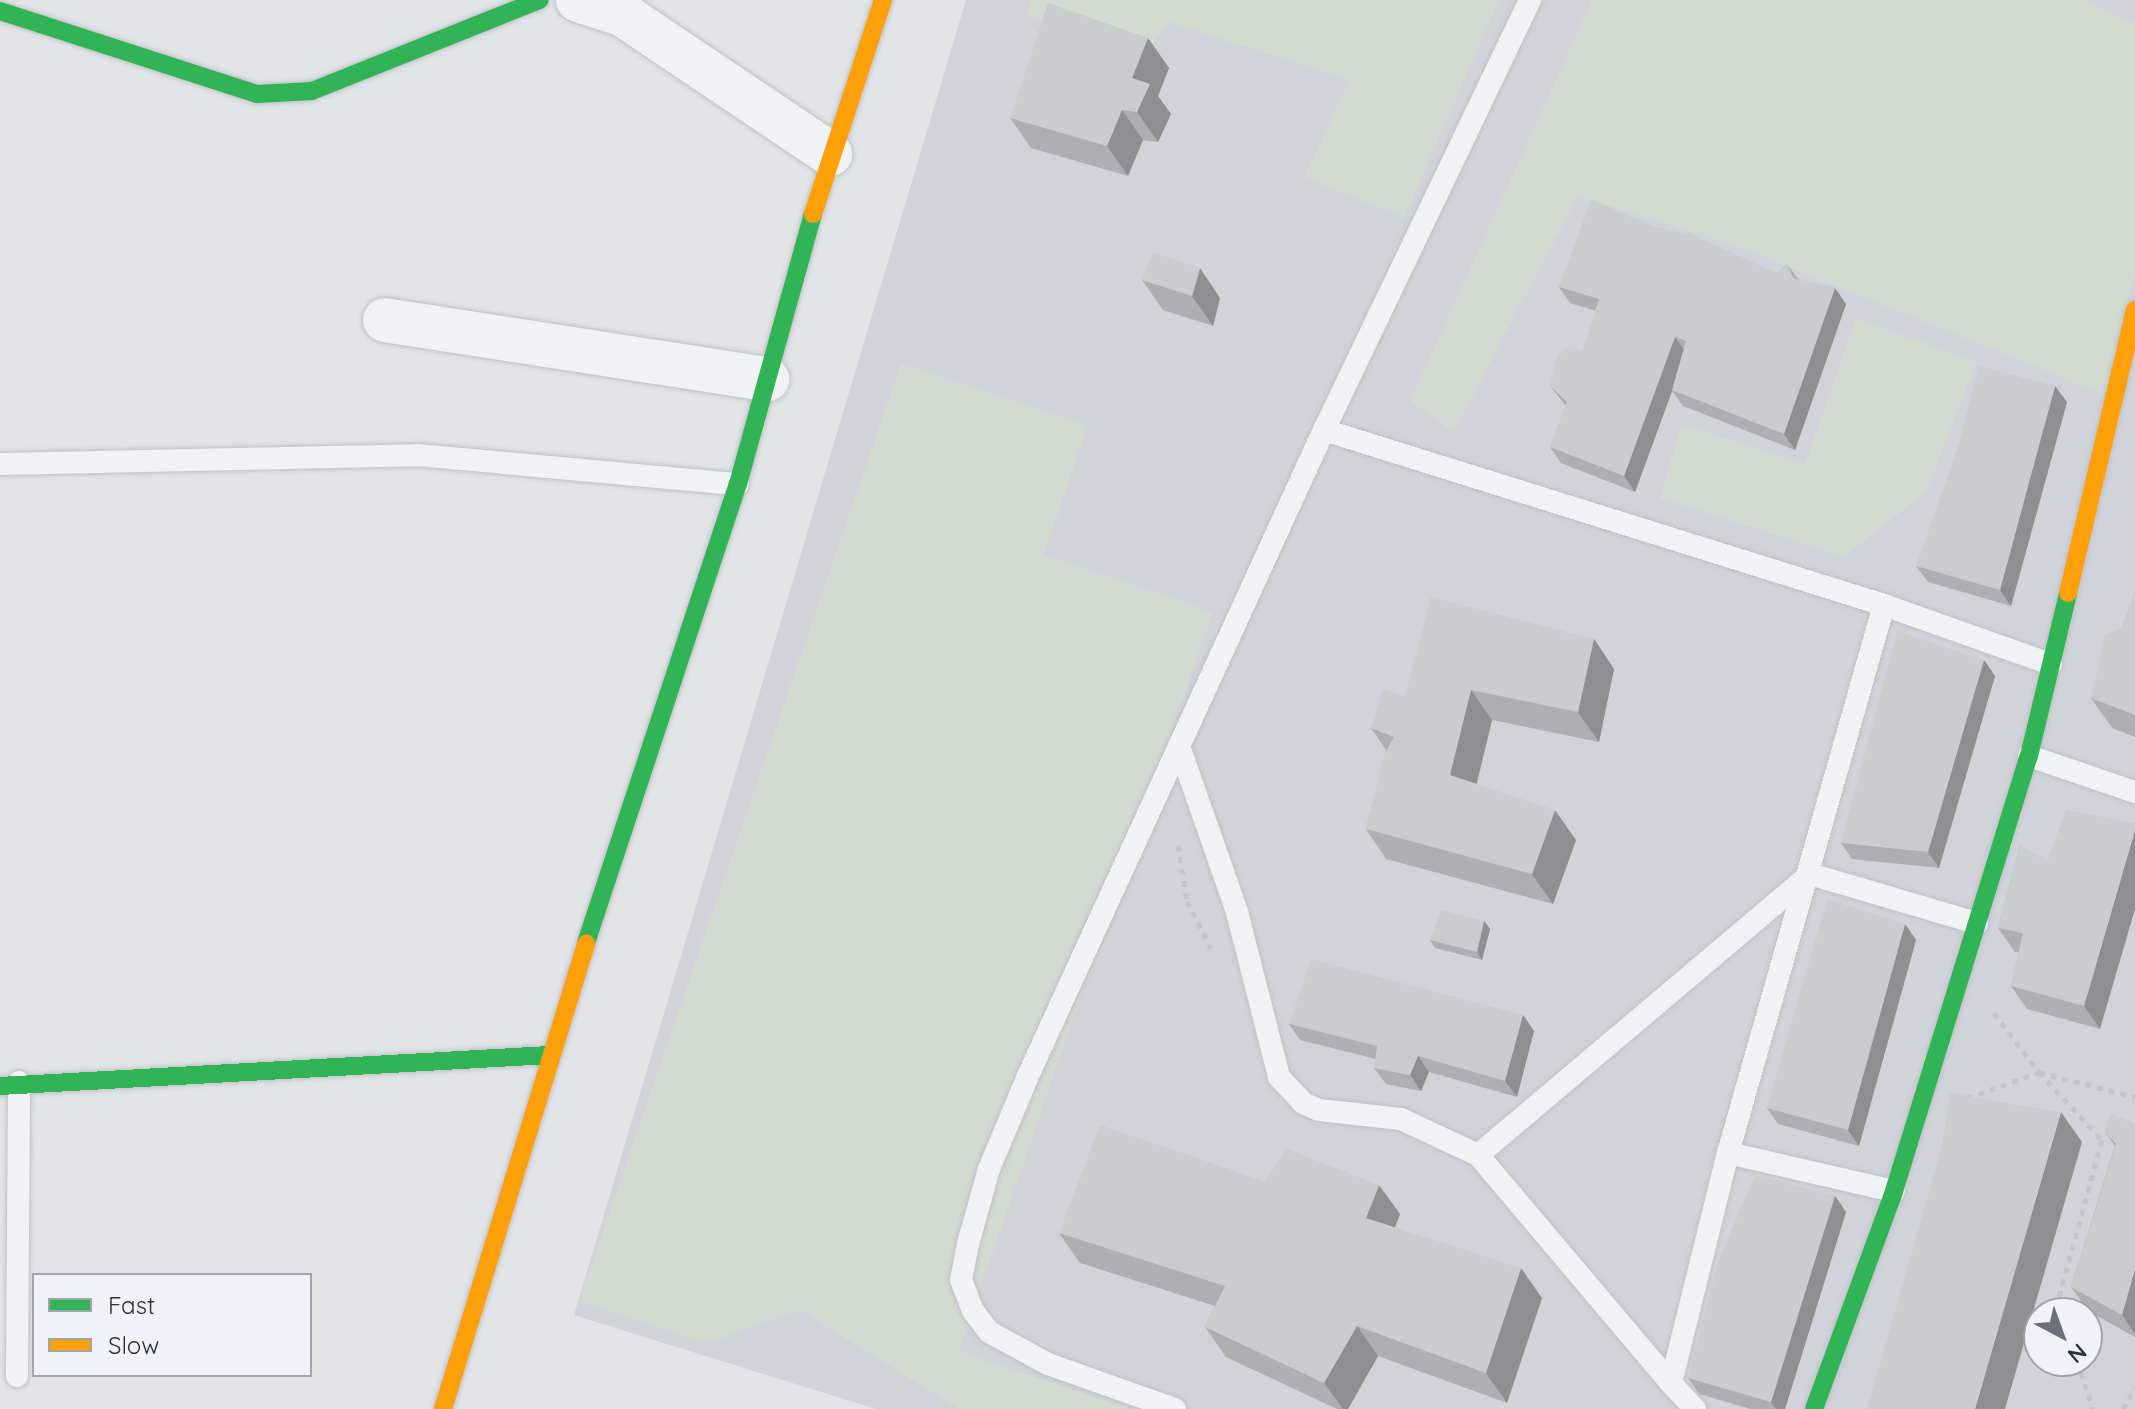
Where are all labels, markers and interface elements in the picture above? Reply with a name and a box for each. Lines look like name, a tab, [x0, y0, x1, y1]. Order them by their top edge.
legend	[32, 1273, 312, 1377]
text: Fast	[108, 1290, 155, 1320]
north arrow	[2023, 1297, 2103, 1377]
text: Slow	[108, 1330, 159, 1360]
text: N	[2062, 1338, 2093, 1369]

